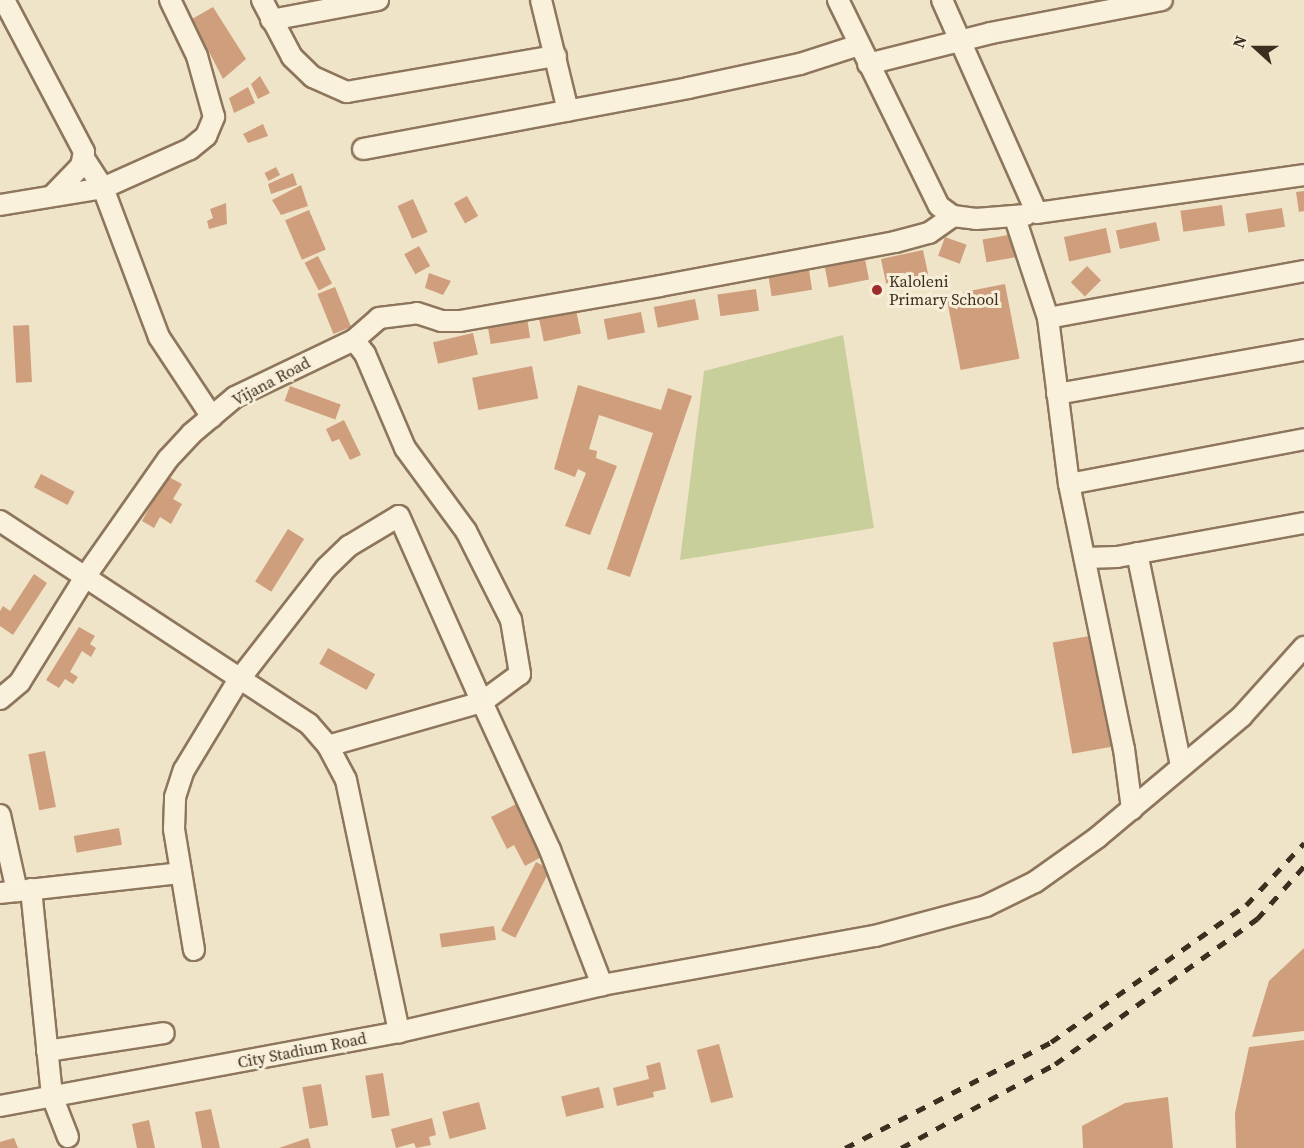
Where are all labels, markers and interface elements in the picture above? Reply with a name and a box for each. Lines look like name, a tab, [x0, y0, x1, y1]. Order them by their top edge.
north arrow	[1226, 18, 1286, 78]
text: N	[1227, 32, 1252, 51]
place label: Kaloleni Primary School	[889, 271, 999, 309]
marker: Kaloleni Primary School	[870, 283, 884, 297]
street label: Vijana Road	[229, 352, 313, 410]
street label: City Stadium Road	[236, 1028, 368, 1072]

